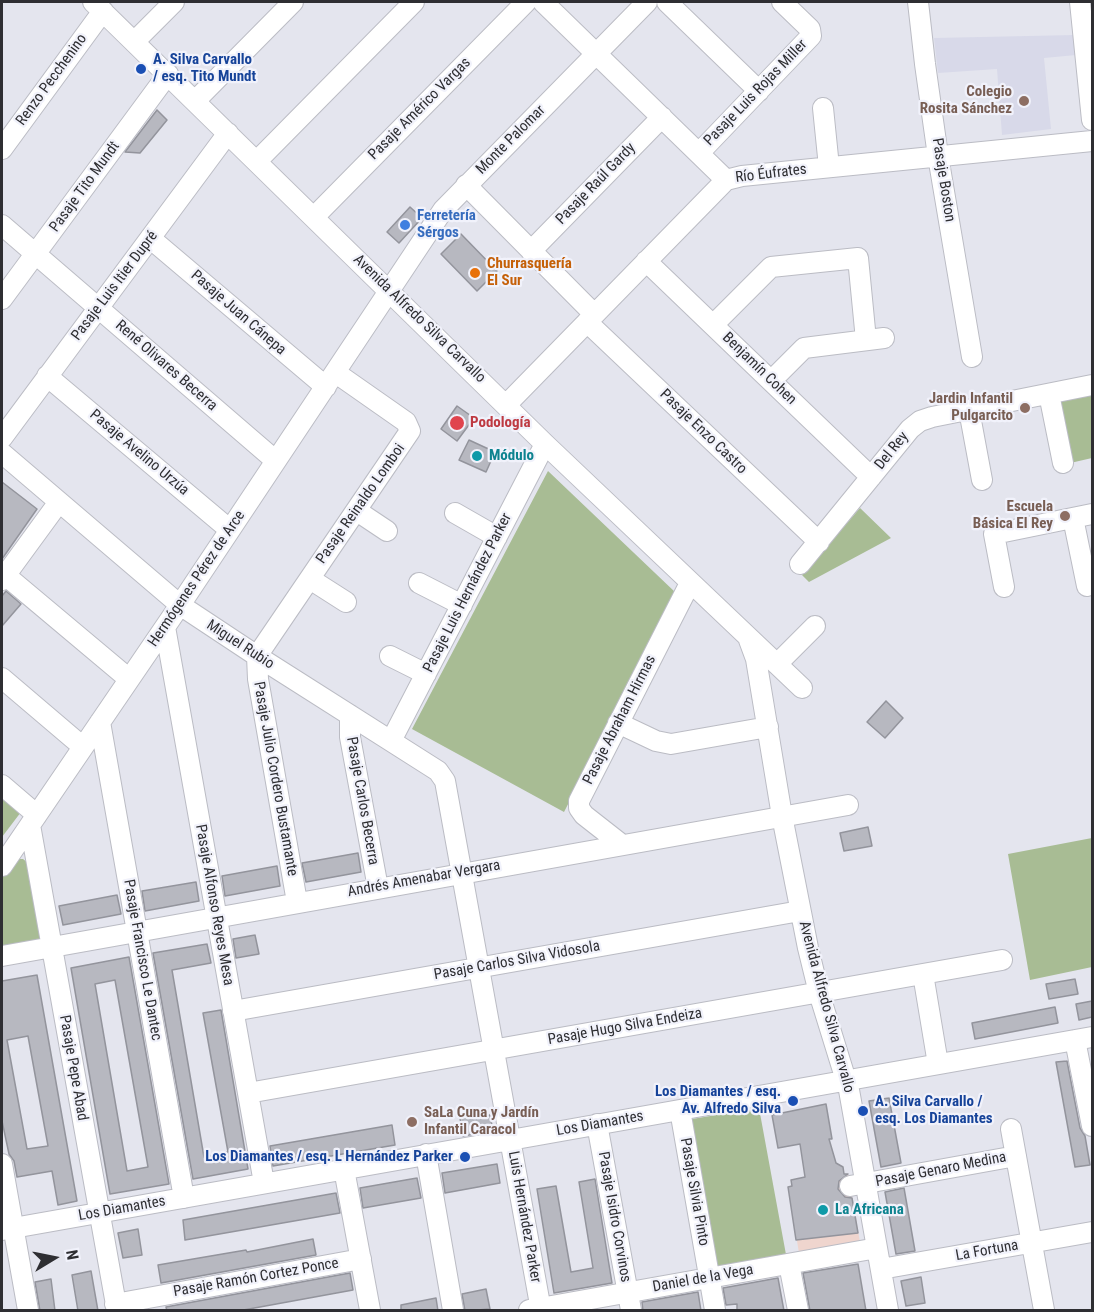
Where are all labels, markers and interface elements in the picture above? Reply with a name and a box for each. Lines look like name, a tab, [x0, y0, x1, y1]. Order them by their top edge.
street label: Renzo Pecchenino	[13, 31, 91, 129]
street label: Pasaje Luis Rojas Miller	[701, 36, 811, 150]
place label: A. Silva Carvallo / esq. Tito Mundt	[153, 51, 256, 86]
street label: Pasaje Américo Vargas	[365, 54, 475, 164]
marker: A. Silva Carvallo / esq. Tito Mundt	[134, 62, 148, 76]
place label: Colegio Rosita Sánchez	[920, 83, 1012, 118]
marker: Colegio Rosita Sánchez	[1017, 94, 1031, 108]
street label: Monte Palomar	[473, 102, 549, 178]
street label: Pasaje Boston	[927, 137, 959, 223]
street label: Pasaje Tito Mundt	[46, 138, 124, 236]
street label: Pasaje Raúl Gardy	[552, 139, 640, 229]
street label: Río Éufrates	[734, 161, 808, 187]
place label: Ferretería Sérgos	[417, 207, 476, 242]
marker: Ferretería Sérgos	[398, 218, 412, 232]
street label: Pasaje Luis Itier Dupré	[68, 228, 162, 344]
street label: Avenida Alfredo Silva Carvallo	[349, 251, 489, 387]
place label: Churrasquería El Sur	[487, 255, 572, 290]
marker: Churrasquería El Sur	[468, 266, 482, 280]
street label: Pasaje Juan Cánepa	[187, 267, 289, 359]
street label: René Olivares Becerra	[111, 317, 221, 415]
street label: Benjamín Cohen	[718, 329, 800, 409]
street label: Pasaje Enzo Castro	[656, 386, 750, 478]
place label: Jardin Infantil Pulgarcito	[929, 390, 1013, 425]
marker: Jardin Infantil Pulgarcito	[1018, 401, 1032, 415]
street label: Pasaje Avelino Urzúa	[86, 406, 192, 500]
marker: Podología	[448, 414, 466, 432]
place label: Podología	[470, 414, 531, 432]
street label: Del Rey	[871, 428, 913, 474]
street label: Pasaje Reinaldo Lomboi	[313, 441, 409, 567]
place label: Módulo	[489, 447, 534, 465]
marker: Módulo	[470, 449, 484, 463]
place label: Escuela Básica El Rey	[973, 498, 1053, 533]
street label: Hermógenes Pérez de Arce	[145, 507, 249, 651]
marker: Escuela Básica El Rey	[1058, 509, 1072, 523]
street label: Pasaje Luis Hernández Parker	[420, 510, 516, 676]
street label: Miguel Rubio	[203, 617, 277, 673]
street label: Pasaje Abraham Hirmas	[580, 652, 660, 788]
street label: Pasaje Julio Cordero Bustamante	[249, 680, 301, 878]
street label: Pasaje Carlos Becerra	[342, 735, 382, 867]
street label: Pasaje Alfonso Reyes Mesa	[191, 823, 237, 987]
street label: Andrés Amenabar Vergara	[346, 857, 502, 901]
street label: Pasaje Francisco Le Dantec	[119, 878, 165, 1042]
street label: Avenida Alfredo Silva Carvallo	[794, 919, 858, 1095]
street label: Pasaje Carlos Silva Vidosola	[433, 938, 601, 984]
street label: Pasaje Hugo Silva Endeiza	[547, 1005, 703, 1049]
street label: Pasaje Pepe Abad	[55, 1014, 91, 1122]
place label: Los Diamantes / esq. Av. Alfredo Silva	[655, 1083, 781, 1118]
place label: A. Silva Carvallo / esq. Los Diamantes	[875, 1093, 993, 1128]
marker: Los Diamantes / esq. Av. Alfredo Silva	[786, 1094, 800, 1108]
place label: SaLa Cuna y Jardín Infantil Caracol	[424, 1104, 539, 1139]
marker: A. Silva Carvallo / esq. Los Diamantes	[856, 1104, 870, 1118]
street label: Los Diamantes	[555, 1107, 645, 1141]
marker: SaLa Cuna y Jardín Infantil Caracol	[405, 1115, 419, 1129]
street label: Pasaje Silvia Pinto	[676, 1137, 712, 1247]
place label: Los Diamantes / esq. L Hernández Parker	[205, 1148, 453, 1166]
street label: Pasaje Genaro Medina	[874, 1149, 1008, 1191]
marker: Los Diamantes / esq. L Hernández Parker	[458, 1150, 472, 1164]
street label: Luis Hernández Parker	[504, 1150, 544, 1284]
street label: Pasaje Isidro Corvinos	[594, 1150, 634, 1284]
street label: Los Diamantes	[77, 1192, 167, 1226]
place label: La Africana	[835, 1201, 904, 1219]
marker: La Africana	[816, 1203, 830, 1217]
north arrow	[24, 1228, 84, 1288]
street label: La Fortuna	[954, 1237, 1020, 1265]
text: N	[62, 1248, 82, 1261]
street label: Pasaje Ramón Cortez Ponce	[172, 1255, 340, 1301]
street label: Daniel de la Vega	[651, 1261, 755, 1297]

